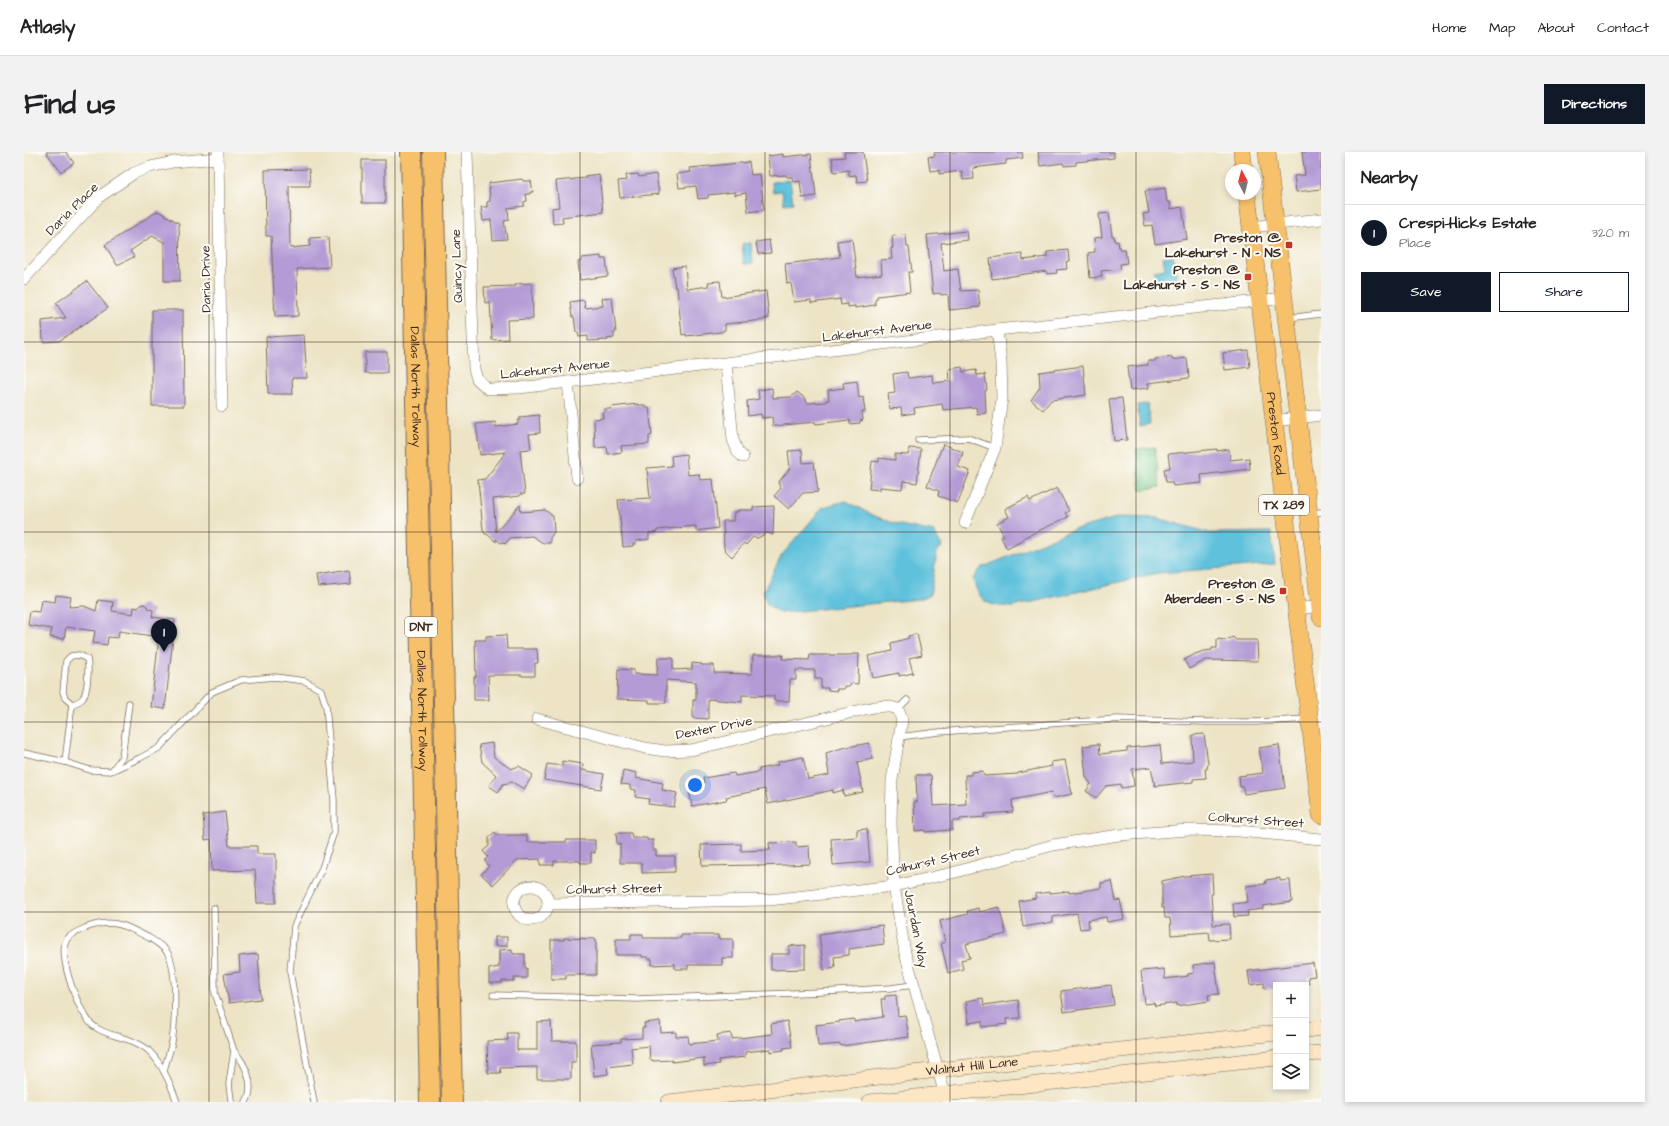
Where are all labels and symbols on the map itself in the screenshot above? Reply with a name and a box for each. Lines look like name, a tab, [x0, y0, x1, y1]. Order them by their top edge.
north arrow	[1225, 164, 1261, 200]
street label: Daria Place	[42, 179, 102, 239]
street label: Quincy Lane	[447, 229, 468, 303]
place label: Preston @ Lakehurst - N - NS	[1165, 229, 1282, 262]
marker: Preston @ Lakehurst - N - NS	[1284, 240, 1294, 250]
street label: Daria Drive	[196, 245, 216, 313]
place label: Preston @ Lakehurst - S - NS	[1124, 261, 1241, 294]
marker: Preston @ Lakehurst - S - NS	[1243, 272, 1253, 282]
street label: Lakehurst Avenue	[821, 315, 933, 347]
street label: Dallas North Tollway	[405, 326, 426, 448]
street label: Lakehurst Avenue	[499, 354, 611, 384]
street label: Preston Road	[1262, 391, 1289, 476]
road number: TX 289	[1259, 495, 1309, 515]
place label: Preston @ Aberdeen - S - NS	[1164, 575, 1276, 608]
marker: Preston @ Aberdeen - S - NS	[1278, 586, 1288, 596]
road number: DNT	[405, 617, 437, 637]
pin: 1	[151, 619, 177, 652]
street label: Dallas North Tollway	[412, 650, 432, 772]
street label: Dexter Drive	[674, 712, 754, 744]
your location	[685, 775, 705, 795]
street label: Colhurst Street	[1208, 808, 1305, 832]
street label: Colhurst Street	[884, 841, 982, 881]
street label: Colhurst Street	[566, 879, 663, 899]
street label: Jourdan Way	[899, 889, 932, 970]
street label: Walnut Hill Lane	[925, 1052, 1019, 1080]

